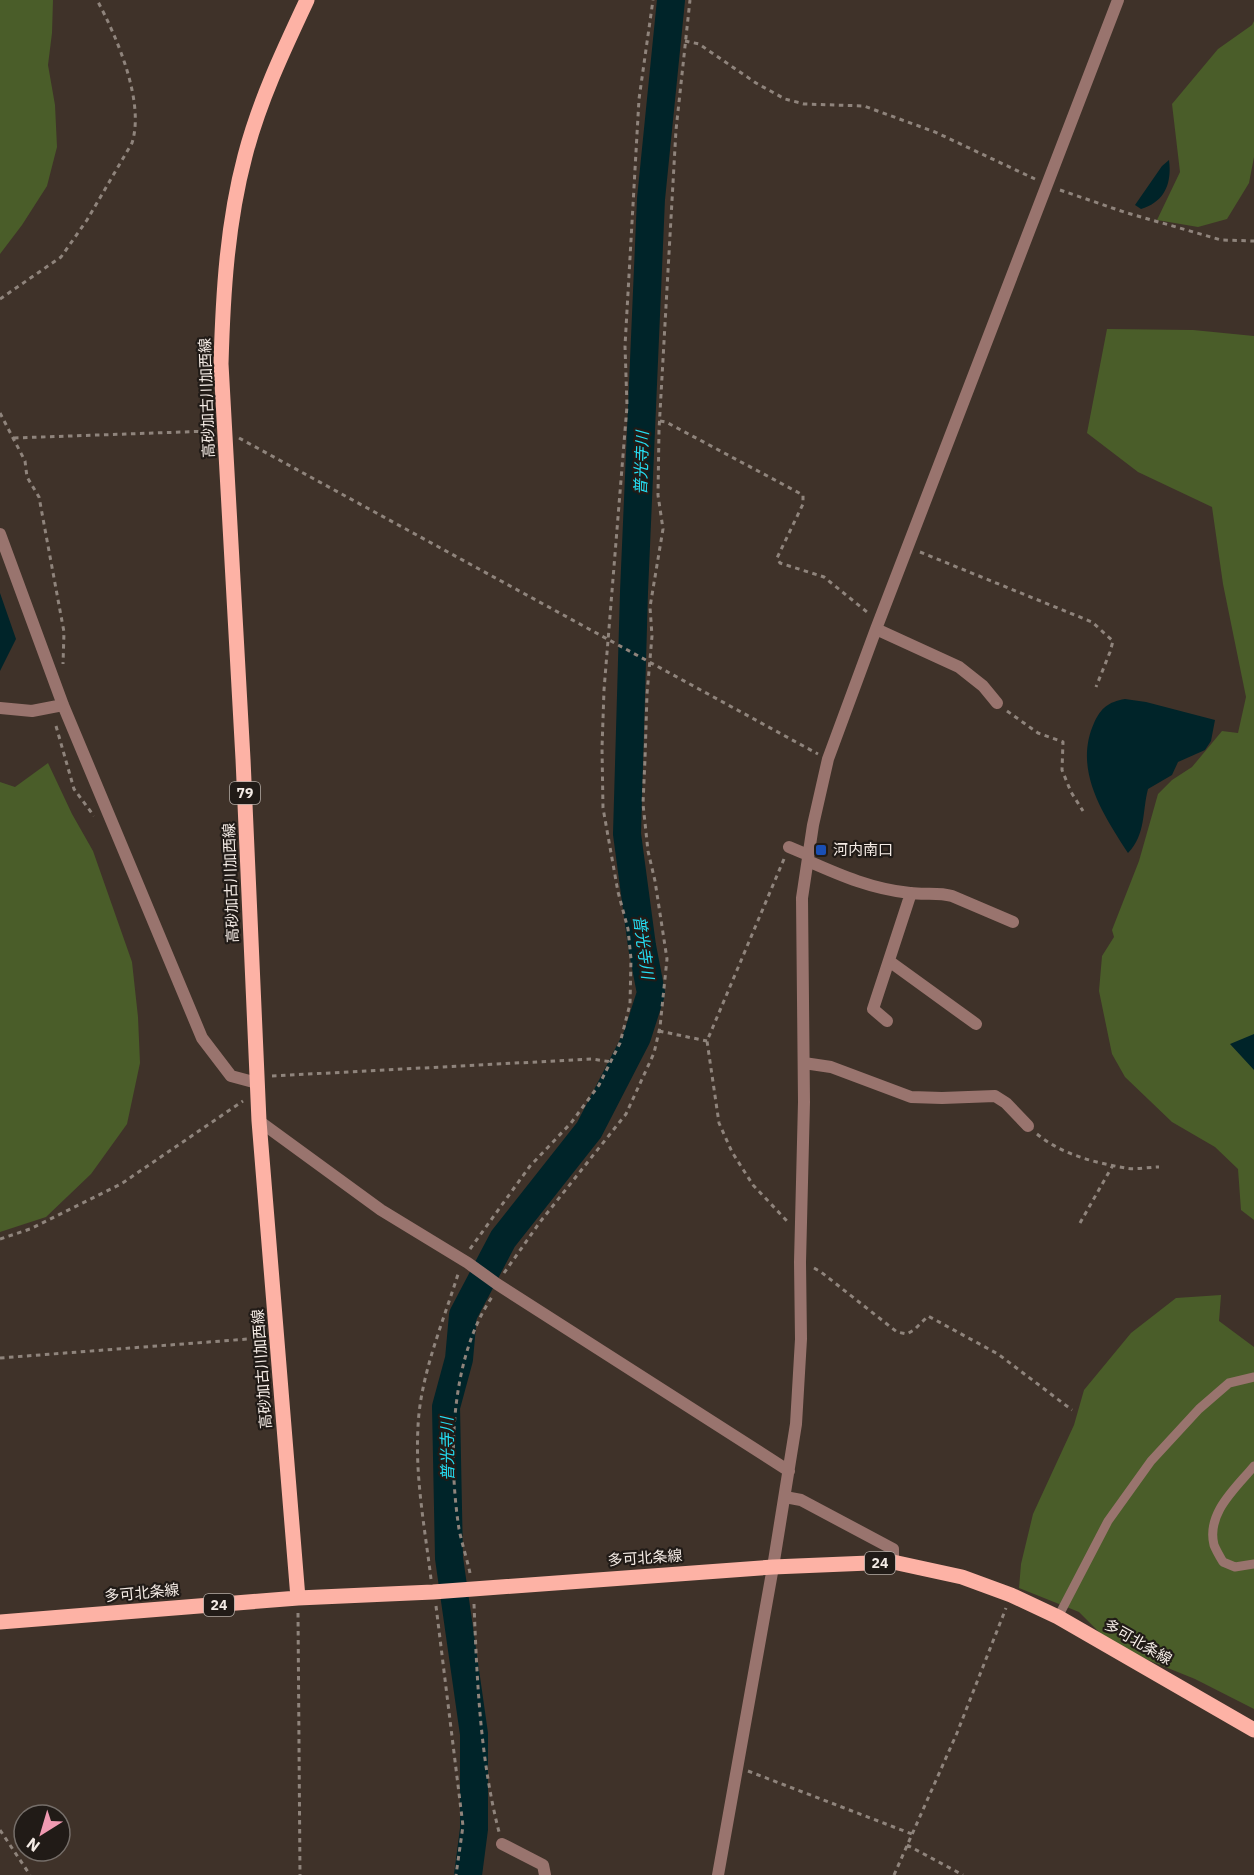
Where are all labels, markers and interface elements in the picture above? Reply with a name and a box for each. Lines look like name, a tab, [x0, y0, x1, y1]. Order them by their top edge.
street label: 高砂加古川加西線	[195, 338, 218, 458]
water label: 普光寺川	[630, 429, 652, 495]
road number: 79	[230, 782, 260, 804]
street label: 高砂加古川加西線	[219, 823, 242, 943]
place label: 河内南口	[833, 840, 893, 859]
marker: 河内南口	[814, 843, 828, 857]
water label: 普光寺川	[630, 914, 659, 982]
street label: 高砂加古川加西線	[248, 1309, 275, 1430]
water label: 普光寺川	[436, 1415, 458, 1481]
street label: 多可北条線	[607, 1545, 683, 1570]
road number: 24	[865, 1552, 895, 1574]
street label: 多可北条線	[104, 1580, 180, 1605]
road number: 24	[204, 1594, 234, 1616]
street label: 多可北条線	[1101, 1615, 1175, 1669]
north arrow	[12, 1803, 72, 1863]
text: N	[22, 1834, 44, 1856]

